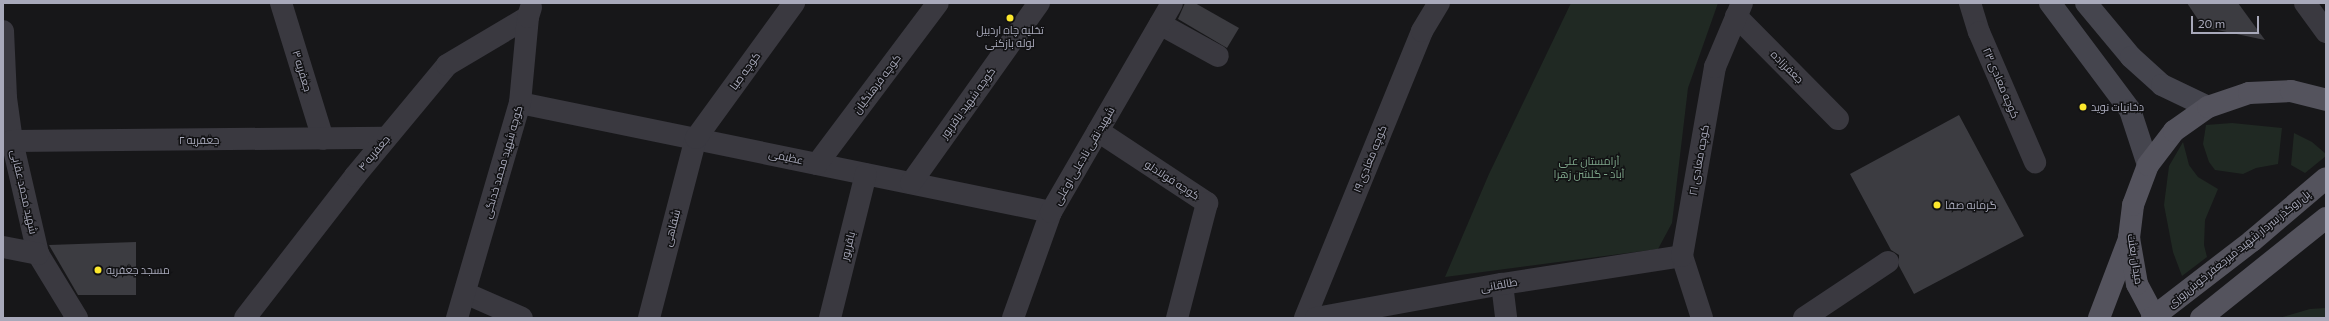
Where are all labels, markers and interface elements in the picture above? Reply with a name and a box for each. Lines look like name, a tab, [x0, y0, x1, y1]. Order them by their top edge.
scale bar	[2193, 8, 2261, 34]
marker: تخلیه چاه اردبیل لوله بازکنی	[1005, 13, 1015, 23]
text: 20 m	[2198, 16, 2225, 30]
place label: تخلیه چاه اردبیل لوله بازکنی	[976, 24, 1044, 50]
street label: کوچه معادی ۲۳	[1980, 46, 2022, 120]
street label: جعفرزاده	[1768, 48, 1806, 86]
street label: جعفریه ۳	[290, 49, 314, 93]
street label: کوچه صبا	[727, 50, 763, 92]
street label: کوچه فرهنگیان	[850, 52, 904, 116]
street label: کوچه شهید باقرپور	[938, 65, 998, 141]
place label: دخانیات نوید	[2091, 100, 2144, 114]
marker: دخانیات نوید	[2078, 102, 2088, 112]
street label: کوچه شهید محمد خدنگی	[481, 104, 525, 220]
street label: شهید نقی نادعلی اوغلی	[1050, 105, 1118, 207]
street label: کوچه معادی ۱۹	[1350, 123, 1390, 195]
street label: کوچه معادی ۲۱	[1686, 124, 1712, 196]
street label: جعفریه ۲	[179, 133, 219, 147]
street label: جعفریه ۴	[355, 133, 393, 173]
street label: عظیمی	[767, 147, 805, 167]
street label: شهید محمد عقابی	[8, 149, 40, 235]
park label: آرامستان علی آباد - گلشن زهرا	[1553, 155, 1625, 181]
street label: کوچه فولادلو	[1142, 157, 1202, 203]
street label: پل روگذر سردار شهید میرجعفر خوش‌روزی	[2165, 187, 2313, 311]
place label: گرمابه صفا	[1945, 198, 1997, 212]
marker: گرمابه صفا	[1932, 200, 1942, 210]
street label: شفاهی	[661, 208, 683, 248]
street label: باقرپور	[838, 230, 858, 262]
street label: میدان بعثت	[2125, 233, 2145, 285]
place label: مسجد جعفریه	[106, 263, 170, 277]
marker: مسجد جعفریه	[93, 265, 103, 275]
street label: طالقانی	[1479, 275, 1519, 295]

